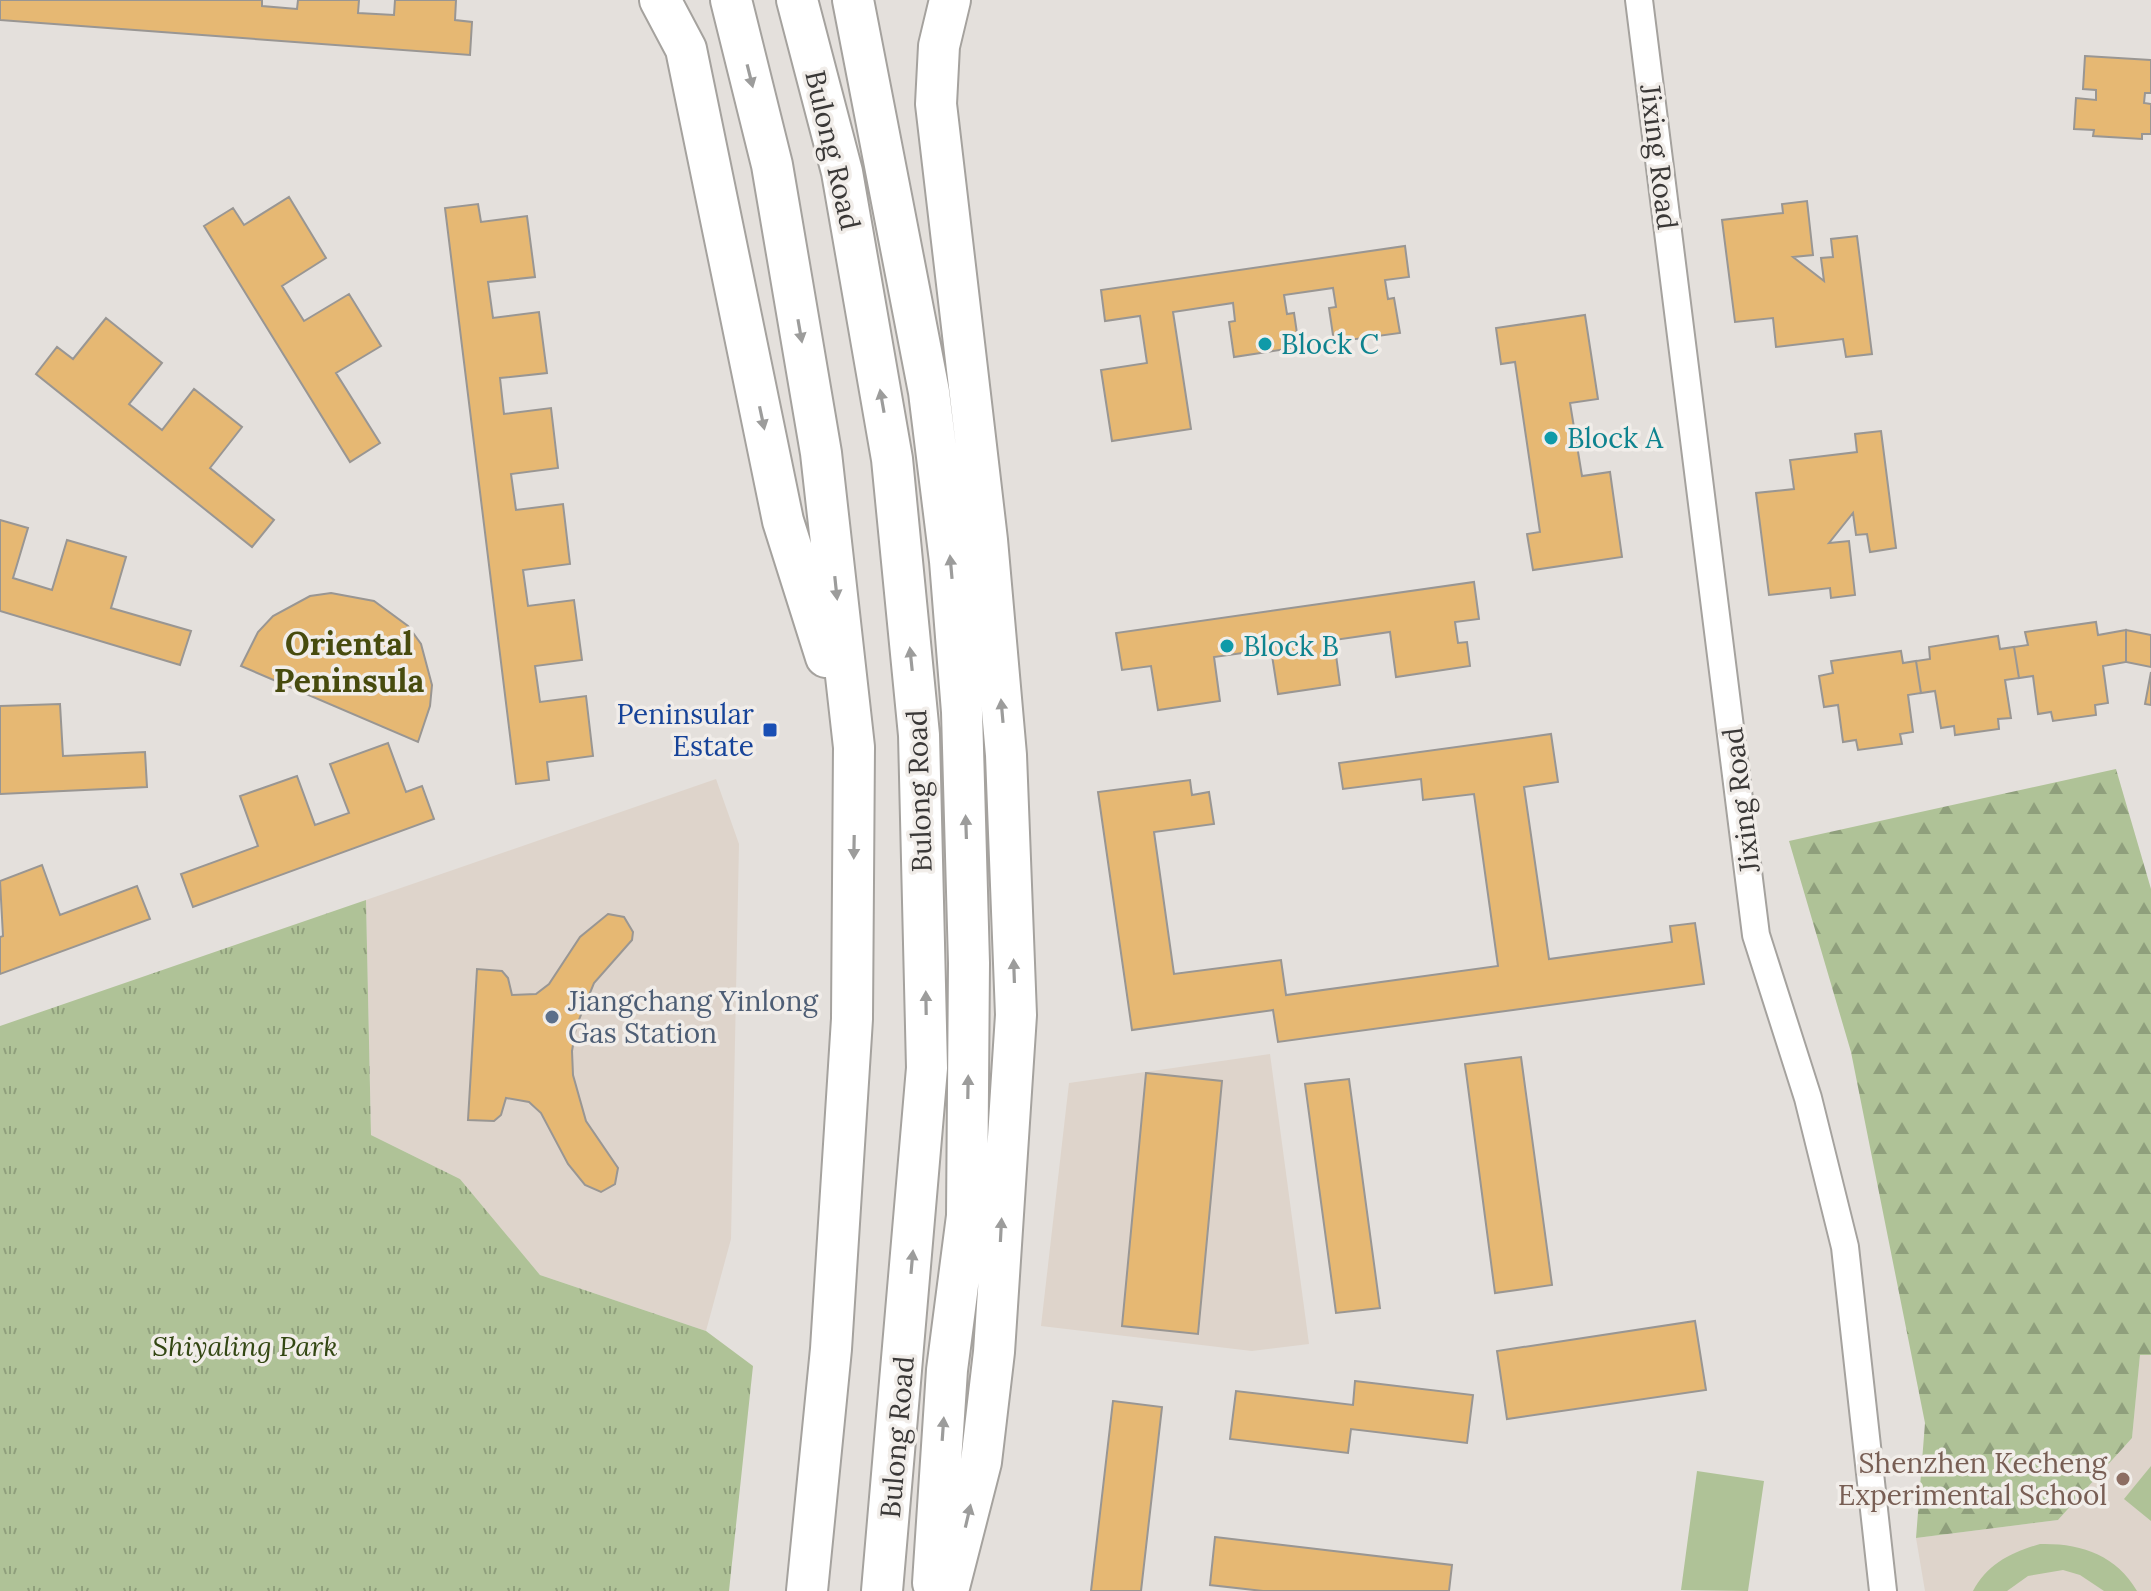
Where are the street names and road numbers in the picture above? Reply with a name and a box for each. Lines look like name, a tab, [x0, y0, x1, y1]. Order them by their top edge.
street label: Bulong Road	[797, 67, 869, 233]
street label: Jixing Road	[1632, 81, 1686, 232]
street label: Bulong Road	[898, 709, 940, 873]
street label: Jixing Road	[1714, 725, 1768, 876]
street label: Bulong Road	[872, 1354, 922, 1520]

